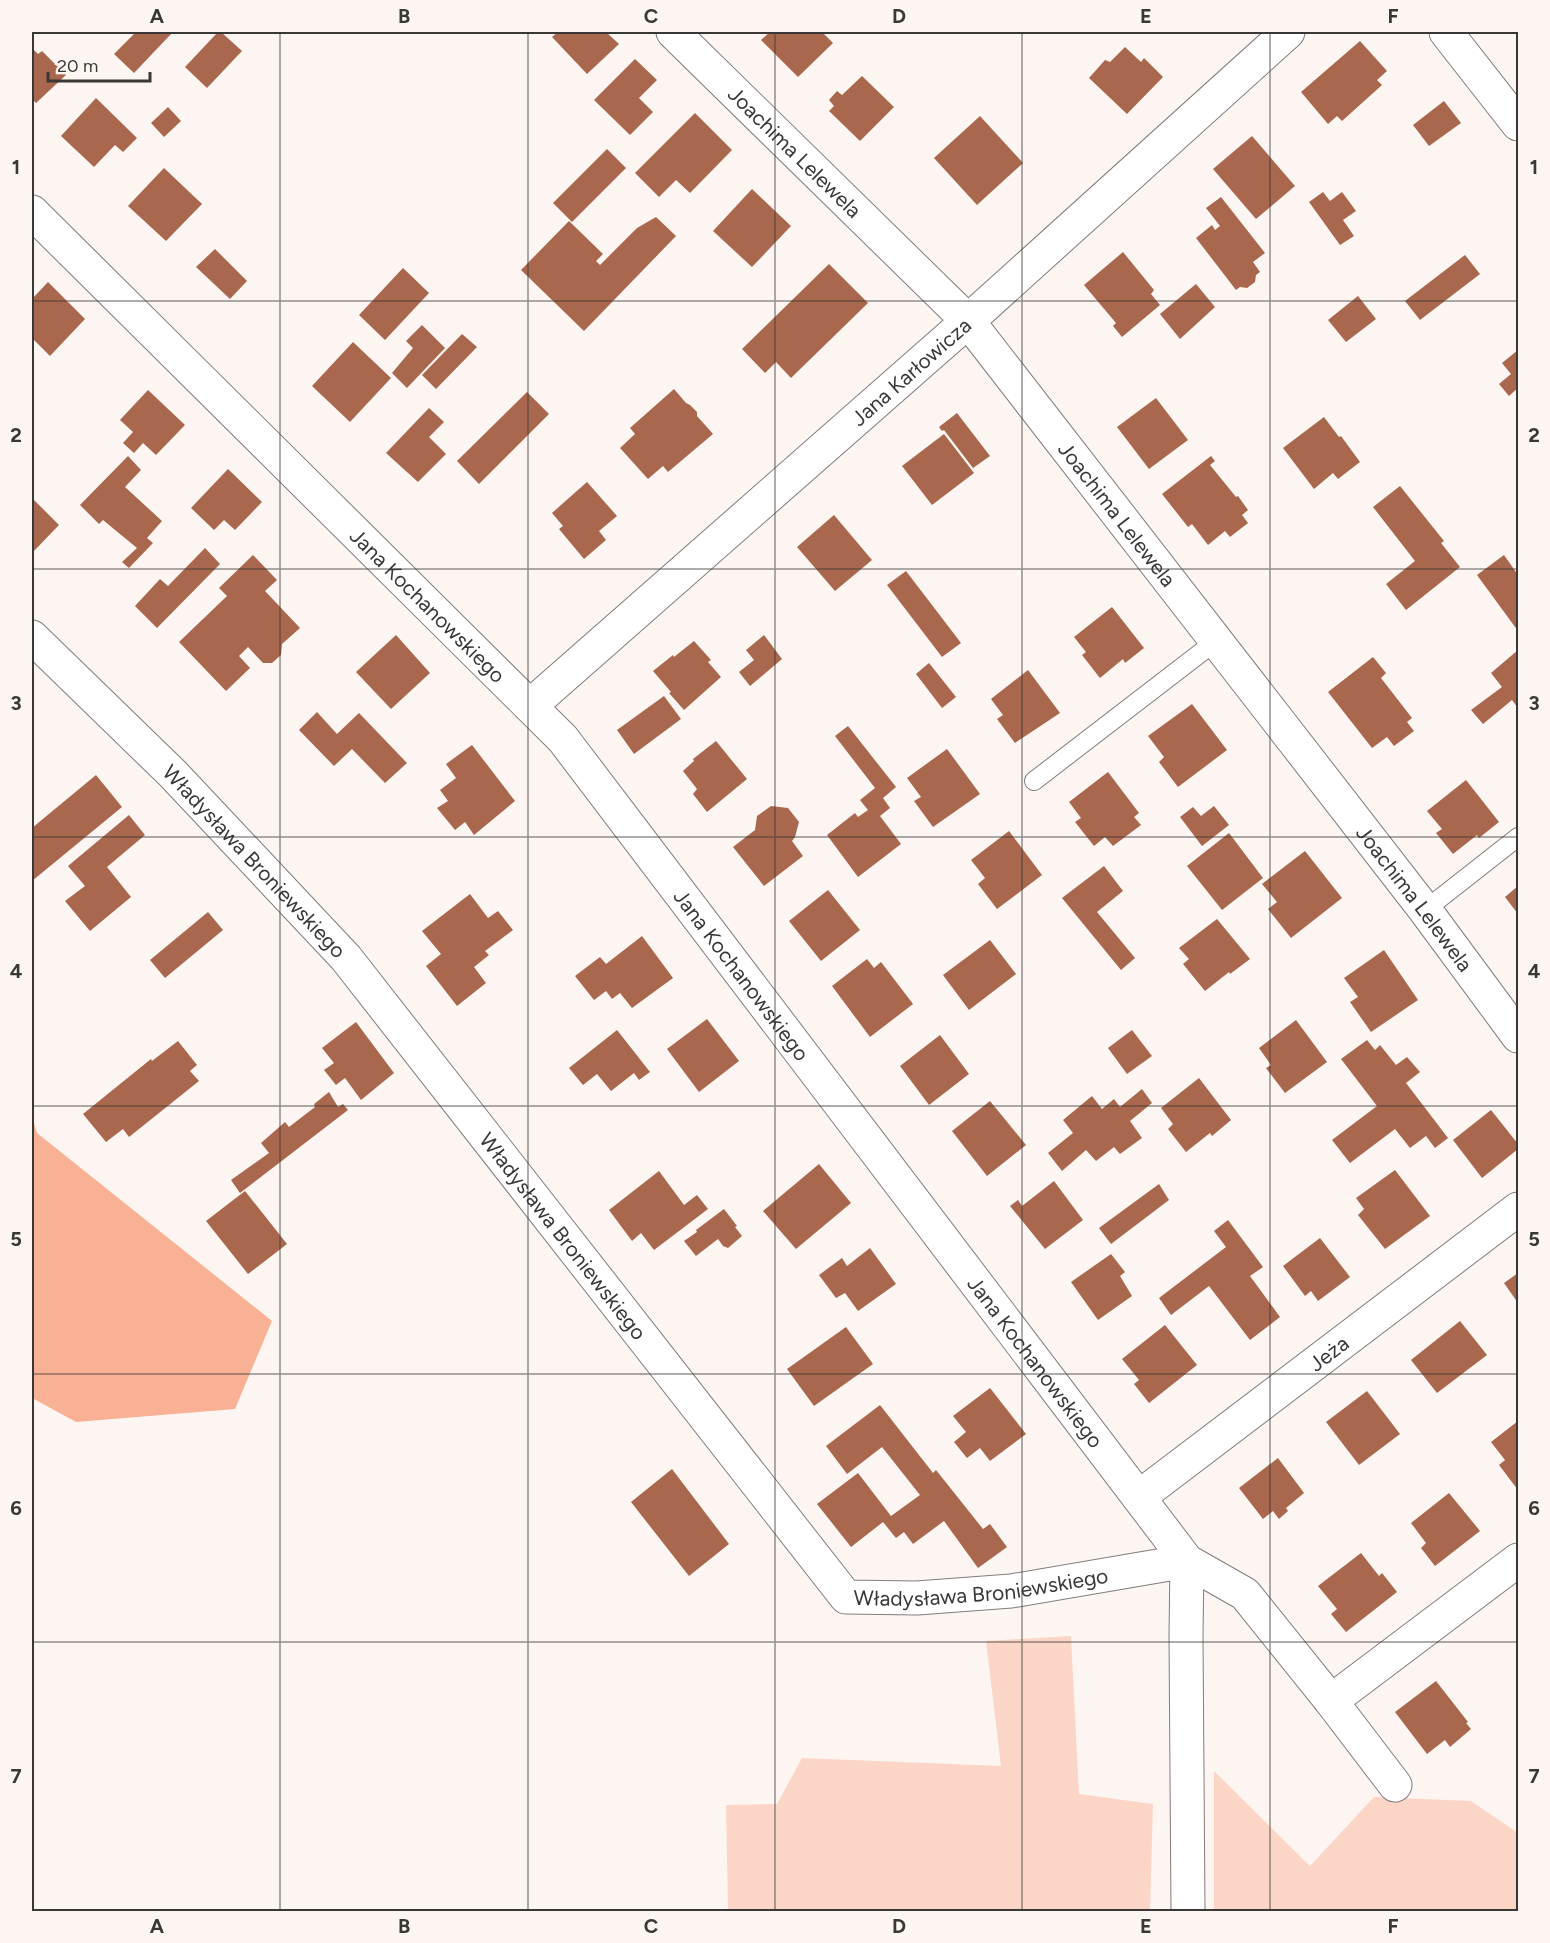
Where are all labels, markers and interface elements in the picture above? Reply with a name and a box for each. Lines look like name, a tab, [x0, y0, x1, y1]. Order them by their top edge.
text: A	[150, 4, 165, 28]
text: B	[398, 4, 410, 28]
text: C	[644, 4, 658, 28]
text: D	[892, 4, 906, 28]
text: E	[1140, 4, 1152, 28]
text: F	[1387, 4, 1399, 28]
scale bar	[48, 45, 150, 83]
text: 20 m	[57, 55, 98, 77]
street label: Joachima Lelewela	[723, 81, 867, 222]
text: 1	[12, 155, 20, 179]
text: 1	[1530, 155, 1538, 179]
street label: Jana Karłowicza	[846, 312, 976, 431]
text: 2	[10, 423, 22, 447]
text: 2	[1528, 423, 1540, 447]
street label: Joachima Lelewela	[1054, 436, 1182, 591]
street label: Jana Kochanowskiego	[345, 523, 511, 687]
text: 3	[10, 691, 22, 715]
text: 3	[1528, 691, 1540, 715]
street label: Władysława Broniewskiego	[158, 759, 352, 963]
street label: Joachima Lelewela	[1351, 820, 1478, 976]
street label: Jana Kochanowskiego	[669, 884, 815, 1065]
text: 4	[10, 959, 23, 983]
text: 4	[1528, 959, 1541, 983]
street label: Władysława Broniewskiego	[475, 1127, 652, 1344]
text: 5	[10, 1227, 22, 1251]
text: 5	[1528, 1227, 1540, 1251]
street label: Jana Kochanowskiego	[963, 1271, 1109, 1452]
street label: Jeża	[1304, 1330, 1353, 1376]
text: 6	[10, 1496, 22, 1520]
text: 6	[1528, 1496, 1540, 1520]
street label: Władysława Broniewskiego	[853, 1562, 1110, 1611]
text: 7	[10, 1764, 22, 1788]
text: 7	[1528, 1764, 1540, 1788]
text: A	[150, 1914, 165, 1938]
text: B	[398, 1914, 410, 1938]
text: C	[644, 1914, 658, 1938]
text: D	[892, 1914, 906, 1938]
text: E	[1140, 1914, 1152, 1938]
text: F	[1387, 1914, 1399, 1938]

